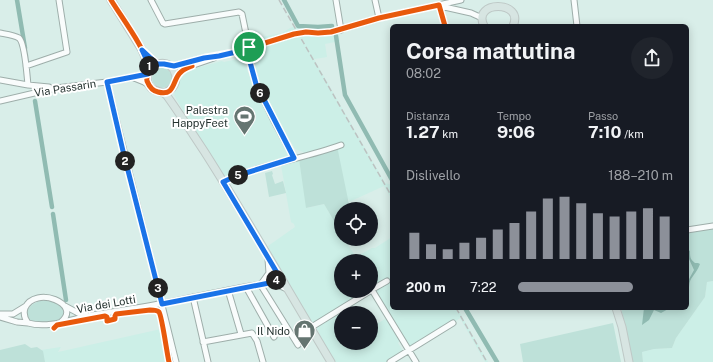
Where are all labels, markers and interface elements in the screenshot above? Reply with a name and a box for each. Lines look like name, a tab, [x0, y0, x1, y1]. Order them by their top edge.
pin	[232, 30, 266, 64]
icon: arrive	[238, 36, 260, 58]
button: share	[631, 37, 673, 79]
text: Corsa mattutina	[406, 38, 575, 64]
pin: 1	[139, 56, 159, 76]
text: 1	[147, 60, 151, 72]
text: 08:02	[406, 66, 441, 81]
street label: Via Passarin	[33, 77, 97, 99]
pin: 6	[250, 83, 270, 103]
text: 6	[256, 87, 264, 99]
sports icon: Palestra HappyFeet	[231, 103, 257, 136]
place label: Palestra HappyFeet	[172, 104, 228, 129]
text: Distanza	[406, 110, 450, 122]
text: Tempo	[497, 110, 531, 122]
text: Passo	[588, 110, 618, 122]
text: 1.27	[406, 122, 440, 142]
text: 9:06	[497, 122, 535, 142]
text: 7:10	[588, 122, 621, 142]
text: km	[440, 128, 458, 140]
text: /km	[621, 128, 644, 140]
pin: 2	[115, 151, 135, 171]
text: 2	[122, 155, 129, 167]
pin: 5	[228, 165, 248, 185]
text: Dislivello	[406, 168, 460, 183]
text: 188–210 m	[608, 168, 673, 183]
text: 5	[234, 169, 242, 181]
map controls	[334, 202, 378, 350]
button: locate	[334, 202, 378, 246]
button: +	[334, 254, 378, 298]
pin: 4	[266, 270, 286, 290]
text: 4	[272, 274, 280, 286]
pin: 3	[148, 278, 168, 298]
text: 200 m	[406, 280, 446, 295]
text: 7:22	[470, 280, 497, 295]
text: 3	[154, 282, 162, 294]
street label: Via dei Lotti	[76, 293, 136, 315]
button: −	[334, 306, 378, 350]
shop icon: Il Nido	[292, 318, 318, 351]
place label: Il Nido	[257, 325, 290, 337]

